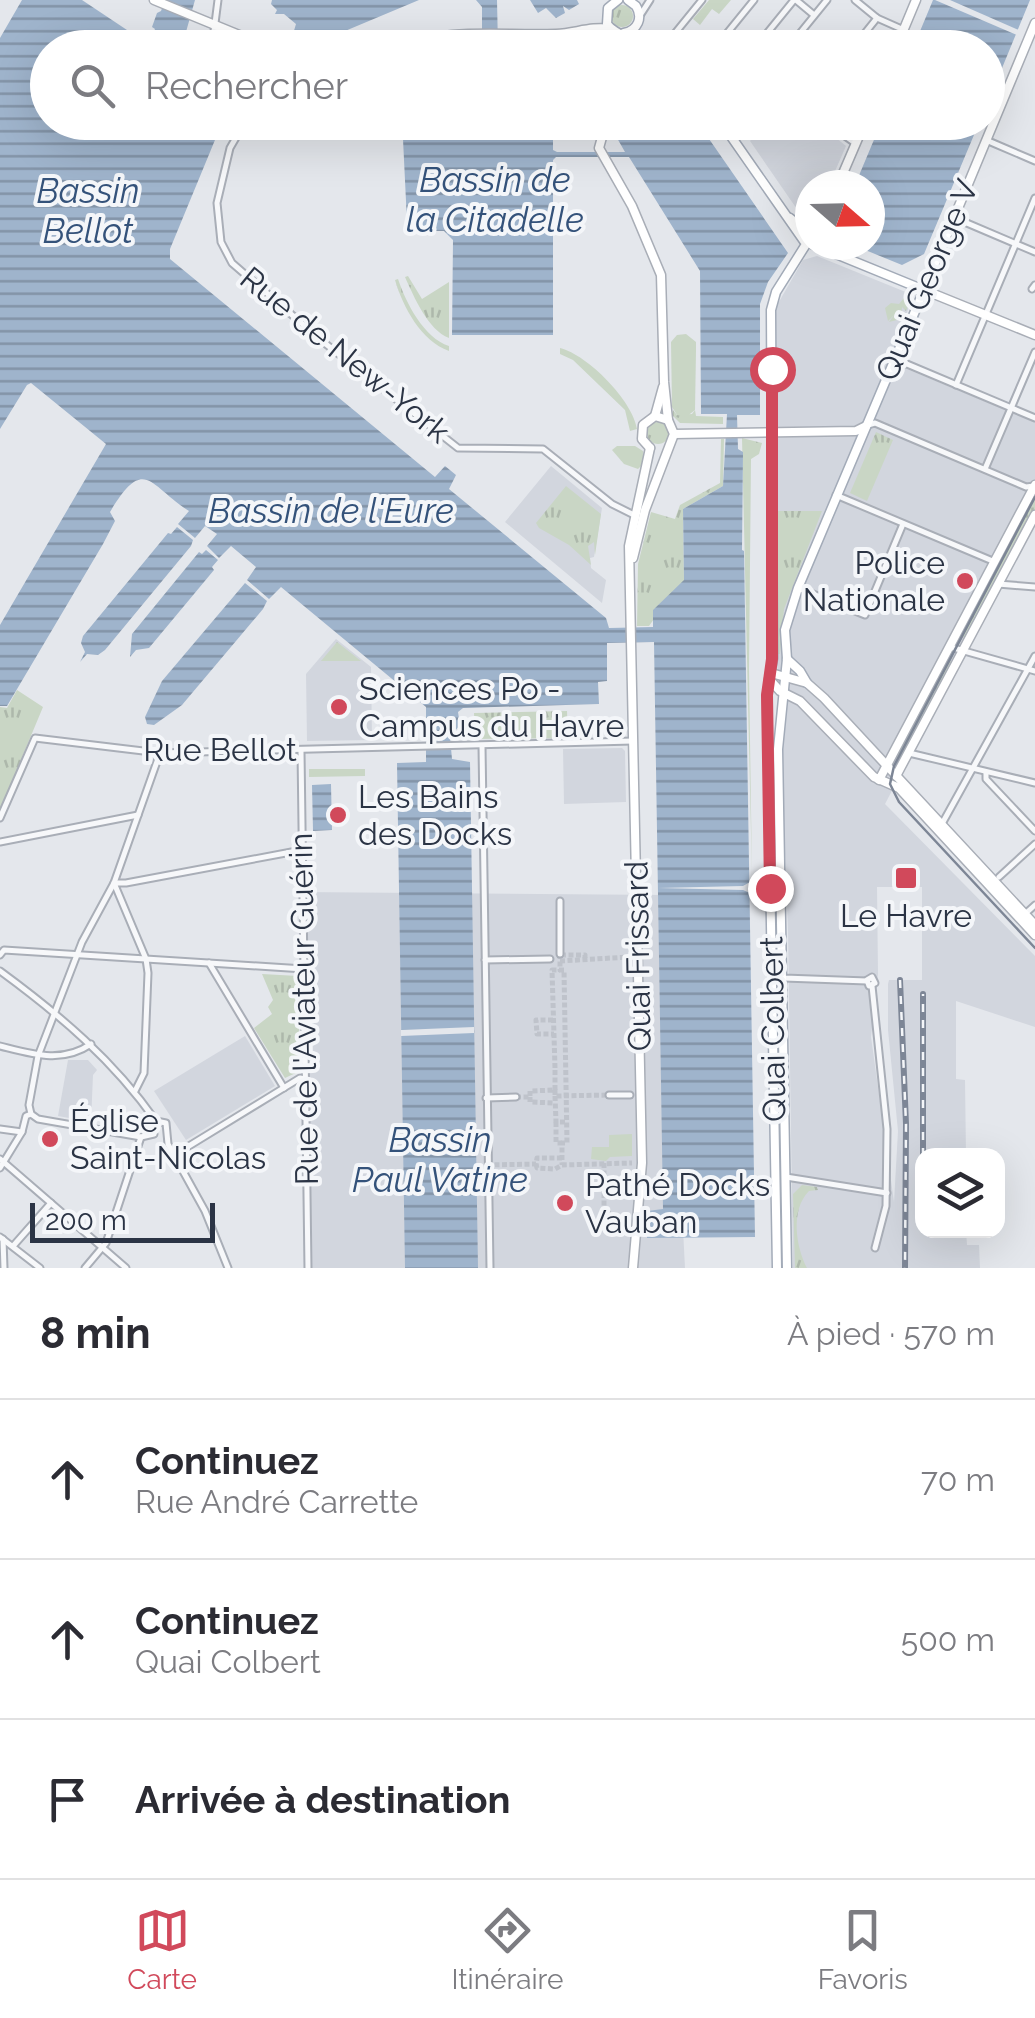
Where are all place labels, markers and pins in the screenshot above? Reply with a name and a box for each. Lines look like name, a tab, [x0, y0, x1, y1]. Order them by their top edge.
place label: Police Nationale	[803, 544, 945, 618]
marker: Police Nationale	[954, 570, 976, 592]
place label: Sciences Po - Campus du Havre	[359, 670, 624, 744]
marker: Sciences Po - Campus du Havre	[328, 696, 350, 718]
place label: Les Bains des Docks	[358, 778, 512, 852]
marker: Les Bains des Docks	[327, 804, 349, 826]
marker: Le Havre	[893, 865, 919, 891]
place label: Le Havre	[840, 897, 972, 934]
place label: Église Saint-Nicolas	[70, 1102, 266, 1176]
marker: Église Saint-Nicolas	[39, 1128, 61, 1150]
place label: Pathé Docks Vauban	[585, 1166, 770, 1240]
marker: Pathé Docks Vauban	[554, 1192, 576, 1214]

